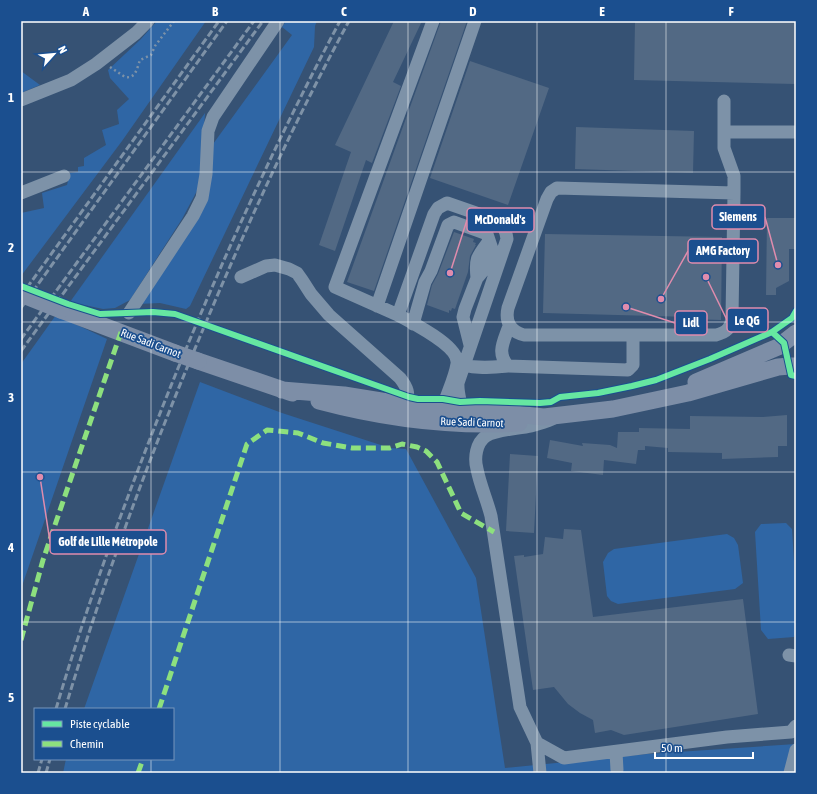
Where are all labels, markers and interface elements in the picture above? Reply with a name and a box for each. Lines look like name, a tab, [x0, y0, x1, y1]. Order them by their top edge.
text: A	[82, 4, 90, 19]
text: B	[212, 4, 219, 19]
text: C	[341, 4, 347, 19]
text: D	[469, 4, 477, 19]
text: E	[599, 4, 605, 19]
text: F	[728, 4, 734, 19]
north arrow	[34, 34, 74, 74]
text: N	[56, 44, 70, 55]
text: 1	[8, 90, 14, 105]
callout: Siemens	[712, 205, 765, 229]
callout: McDonald's	[467, 208, 534, 232]
text: Siemens	[719, 210, 757, 224]
text: McDonald's	[474, 213, 526, 227]
callout: AMG Factory	[688, 239, 758, 263]
text: 2	[8, 240, 14, 255]
text: AMG Factory	[695, 244, 750, 258]
callout: Le QG	[727, 308, 768, 332]
callout: Lidl	[675, 311, 707, 335]
text: Le QG	[734, 314, 760, 328]
text: Lidl	[683, 316, 700, 330]
street label: Rue Sadi Carnot	[119, 326, 183, 360]
text: 3	[8, 390, 14, 405]
street label: Rue Sadi Carnot	[440, 415, 504, 429]
callout: Golf de Lille Métropole	[50, 530, 166, 554]
text: Golf de Lille Métropole	[58, 535, 158, 549]
text: 4	[7, 540, 14, 555]
text: 5	[8, 690, 14, 705]
legend	[34, 708, 174, 760]
text: Piste cyclable	[70, 717, 130, 731]
scale bar	[655, 734, 753, 760]
text: Chemin	[70, 737, 104, 751]
text: 50 m	[661, 741, 683, 755]

